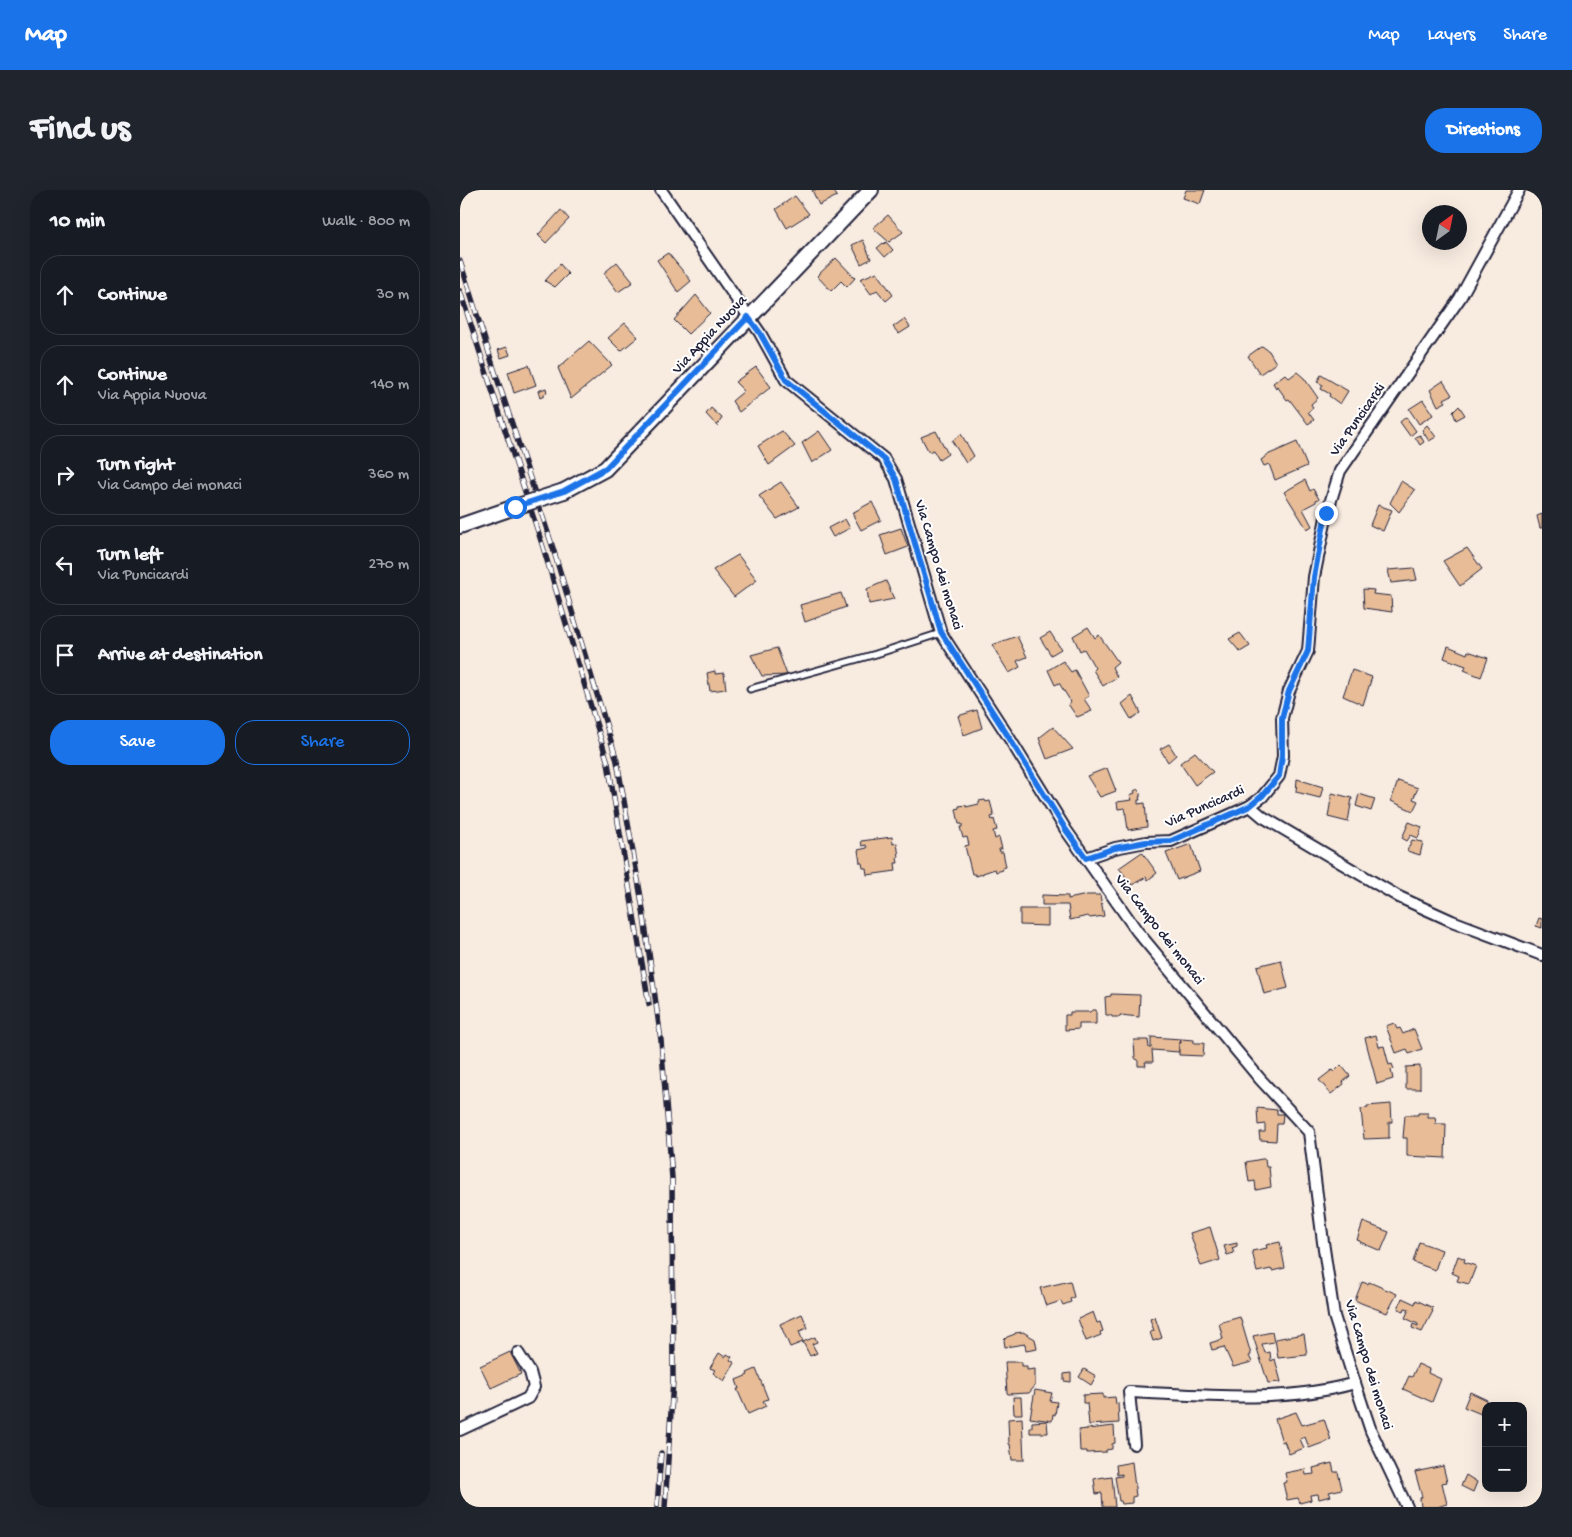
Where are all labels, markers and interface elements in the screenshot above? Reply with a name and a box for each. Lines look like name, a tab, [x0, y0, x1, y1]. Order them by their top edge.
text: Map	[25, 21, 67, 50]
text: Map	[1368, 25, 1400, 46]
text: Layers	[1428, 25, 1475, 46]
text: Share	[1503, 25, 1547, 46]
button: Directions	[1425, 108, 1542, 153]
text: Find us	[30, 110, 130, 151]
north arrow	[1422, 205, 1467, 250]
text: 10 min	[50, 210, 105, 235]
text: Walk · 800 m	[322, 213, 410, 232]
icon: ahead	[51, 281, 79, 309]
text: Continue	[98, 284, 167, 307]
text: 30 m	[376, 286, 409, 305]
street label: Via Appia Nuova	[668, 291, 752, 379]
text: Continue	[98, 364, 167, 387]
icon: ahead	[51, 371, 79, 399]
text: 140 m	[371, 376, 409, 395]
street label: Via Puncicardi	[1326, 380, 1390, 461]
text: Via Appia Nuova	[98, 387, 207, 406]
text: Turn right	[98, 454, 174, 477]
icon: right	[51, 461, 79, 489]
text: 360 m	[368, 466, 409, 485]
text: Via Campo dei monaci	[98, 477, 242, 496]
route start	[504, 496, 527, 519]
street label: Via Campo dei monaci	[909, 497, 966, 632]
route end	[1315, 502, 1338, 525]
text: Turn left	[98, 544, 162, 567]
icon: left	[51, 551, 79, 579]
text: 270 m	[369, 556, 409, 575]
text: Via Puncicardi	[98, 567, 189, 586]
icon: arrive	[51, 641, 79, 669]
text: Arrive at destination	[98, 644, 262, 667]
button: Save	[50, 720, 225, 765]
button: Share	[235, 720, 410, 765]
street label: Via Puncicardi	[1162, 781, 1248, 833]
street label: Via Campo dei monaci	[1110, 871, 1208, 989]
street label: Via Campo dei monaci	[1339, 1297, 1396, 1432]
map controls	[1482, 1402, 1527, 1492]
button: +	[1482, 1402, 1527, 1447]
button: −	[1482, 1447, 1527, 1492]

